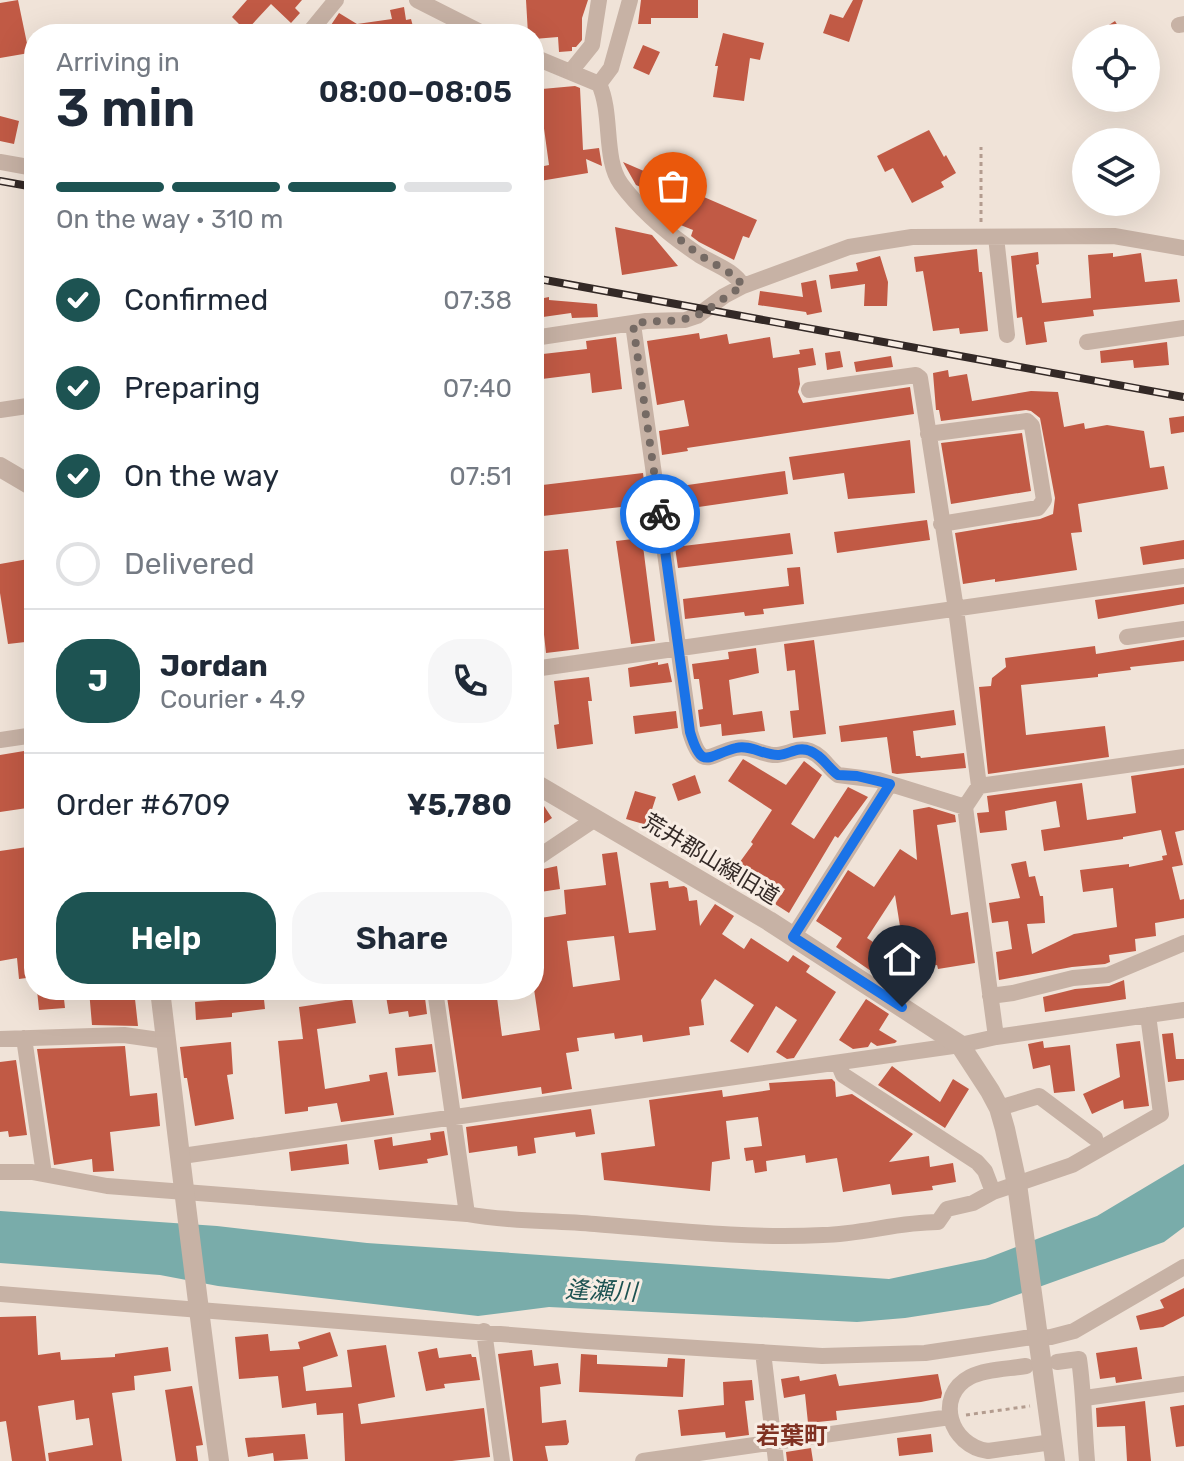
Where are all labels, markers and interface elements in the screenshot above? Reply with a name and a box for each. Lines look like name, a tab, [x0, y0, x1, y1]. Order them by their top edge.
map controls	[1072, 24, 1160, 216]
button: locate	[1072, 24, 1160, 112]
text: Arriving in	[56, 47, 180, 78]
text: 08:00–08:05	[319, 74, 512, 110]
text: 3 min	[56, 77, 195, 139]
button: layers	[1072, 128, 1160, 216]
pin	[639, 152, 707, 234]
icon: bag	[651, 164, 695, 208]
text: On the way · 310 m	[56, 204, 283, 235]
icon: check	[56, 278, 100, 322]
text: Confirmed	[124, 282, 268, 318]
text: 07:38	[443, 285, 512, 316]
icon: check	[56, 366, 100, 410]
text: Preparing	[124, 370, 260, 406]
text: 07:40	[443, 373, 512, 404]
icon: check	[56, 454, 100, 498]
text: On the way	[124, 458, 279, 494]
text: 07:51	[449, 461, 512, 492]
courier	[620, 474, 700, 554]
icon: bike	[638, 492, 682, 536]
text: Delivered	[124, 546, 255, 582]
button: phone	[428, 639, 512, 723]
text: Jordan	[160, 648, 268, 684]
text: J	[88, 663, 108, 699]
text: Courier · 4.9	[160, 684, 306, 715]
text: Order #6709	[56, 787, 230, 823]
text: ¥5,780	[407, 787, 512, 823]
street label: 荒井郡山線旧道	[638, 808, 784, 910]
button: Help	[56, 892, 276, 984]
button: Share	[292, 892, 512, 984]
pin	[868, 925, 936, 1007]
icon: home	[880, 937, 924, 981]
water label: 逢瀬川	[565, 1276, 640, 1306]
district label: 若葉町	[756, 1422, 828, 1450]

